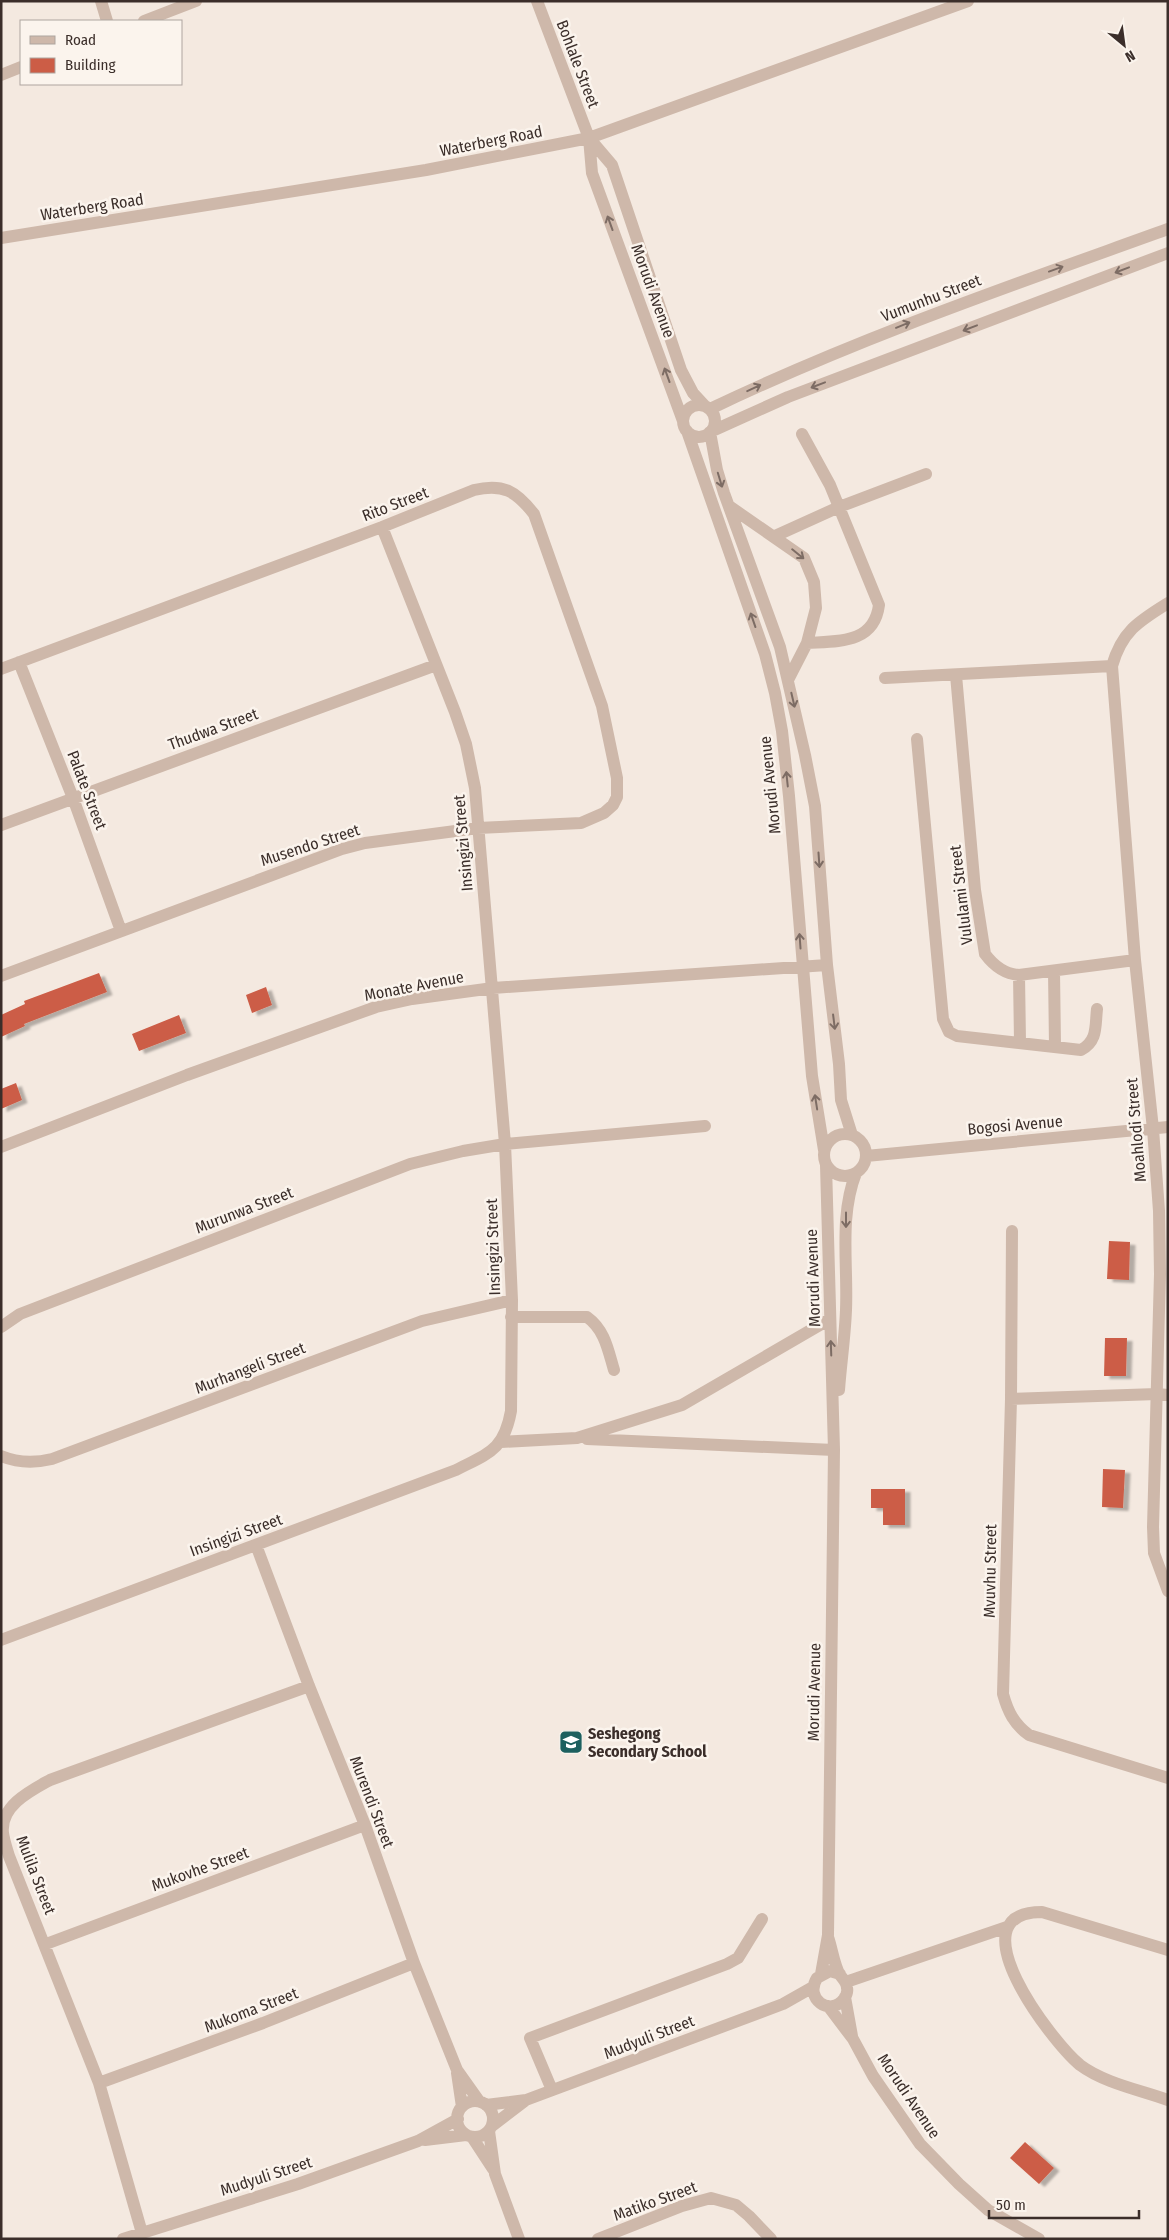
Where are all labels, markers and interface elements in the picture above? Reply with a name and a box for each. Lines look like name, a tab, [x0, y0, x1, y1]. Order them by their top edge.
street label: Bohlale Street	[553, 17, 604, 111]
legend	[20, 20, 182, 85]
north arrow	[1099, 20, 1149, 70]
text: Road	[65, 31, 96, 49]
text: N	[1122, 46, 1138, 65]
text: Building	[65, 56, 116, 74]
street label: Waterberg Road	[438, 122, 544, 160]
street label: Waterberg Road	[39, 189, 145, 225]
one-way arrow	[605, 216, 614, 231]
street label: Morudi Avenue	[627, 242, 679, 340]
one-way arrow	[1048, 264, 1063, 273]
one-way arrow	[1115, 266, 1130, 275]
street label: Vumunhu Street	[878, 270, 984, 326]
one-way arrow	[895, 320, 911, 329]
one-way arrow	[963, 324, 979, 333]
one-way arrow	[662, 368, 671, 384]
one-way arrow	[811, 382, 826, 391]
one-way arrow	[746, 383, 761, 392]
one-way arrow	[715, 472, 725, 488]
street label: Rito Street	[359, 482, 431, 525]
one-way arrow	[791, 548, 804, 559]
one-way arrow	[748, 612, 758, 628]
one-way arrow	[789, 692, 798, 708]
street label: Thudwa Street	[166, 704, 261, 754]
street label: Morudi Avenue	[755, 735, 785, 835]
street label: Palate Street	[63, 748, 111, 833]
one-way arrow	[782, 771, 792, 787]
street label: Insingizi Street	[449, 793, 477, 892]
street label: Musendo Street	[258, 820, 363, 870]
street label: Vululami Street	[945, 843, 977, 946]
one-way arrow	[814, 852, 824, 868]
one-way arrow	[795, 933, 805, 949]
street label: Monate Avenue	[363, 967, 465, 1005]
one-way arrow	[829, 1014, 839, 1030]
street label: Moahlodi Street	[1122, 1077, 1150, 1183]
one-way arrow	[811, 1095, 821, 1111]
street label: Bogosi Avenue	[967, 1111, 1064, 1139]
street label: Murunwa Street	[192, 1182, 296, 1237]
street label: Insingizi Street	[482, 1197, 504, 1296]
one-way arrow	[841, 1212, 851, 1228]
street label: Morudi Avenue	[802, 1229, 824, 1327]
street label: Murhangeli Street	[192, 1338, 309, 1398]
one-way arrow	[826, 1341, 836, 1357]
street label: Insingizi Street	[187, 1509, 286, 1561]
street label: Mvuvhu Street	[980, 1523, 1000, 1618]
street label: Morudi Avenue	[804, 1643, 824, 1741]
place label: Seshegong Secondary School	[588, 1724, 707, 1761]
school or university icon: Seshegong Secondary School	[558, 1729, 584, 1755]
street label: Murendi Street	[346, 1753, 399, 1851]
street label: Mulila Street	[12, 1833, 60, 1918]
street label: Mukovhe Street	[149, 1842, 252, 1895]
street label: Mukoma Street	[202, 1983, 301, 2037]
street label: Mudyuli Street	[601, 2011, 698, 2063]
street label: Morudi Avenue	[874, 2050, 944, 2142]
street label: Mudyuli Street	[218, 2152, 315, 2200]
street label: Matiko Street	[611, 2177, 700, 2225]
scale bar	[989, 2188, 1139, 2220]
text: 50 m	[996, 2196, 1026, 2214]

